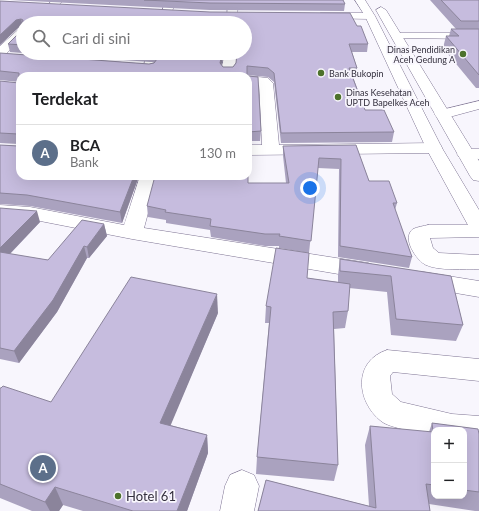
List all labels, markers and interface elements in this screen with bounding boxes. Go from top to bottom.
search box [16,16,252,60]
icon: search [30,27,52,49]
text: Cari di sini [62,29,130,47]
place label: Dinas Pendidikan Aceh Gedung A [387,44,456,65]
marker: Dinas Pendidikan Aceh Gedung A [458,49,468,59]
marker: Bank Bukopin [316,68,326,78]
place label: Bank Bukopin [329,68,384,79]
place label: Dinas Kesehatan UPTD Bapelkes Aceh [346,87,430,108]
text: Terdekat [32,88,98,109]
marker: Dinas Kesehatan UPTD Bapelkes Aceh [333,92,343,102]
text: BCA [70,136,100,154]
text: A [40,145,50,161]
text: 130 m [199,145,236,161]
text: Bank [70,154,99,170]
your location [300,178,320,198]
map controls [431,427,467,499]
button: + [431,427,467,463]
pin: A [30,453,56,483]
button: − [431,463,467,499]
place label: Hotel 61 [126,488,176,504]
marker: Hotel 61 [113,491,123,501]

